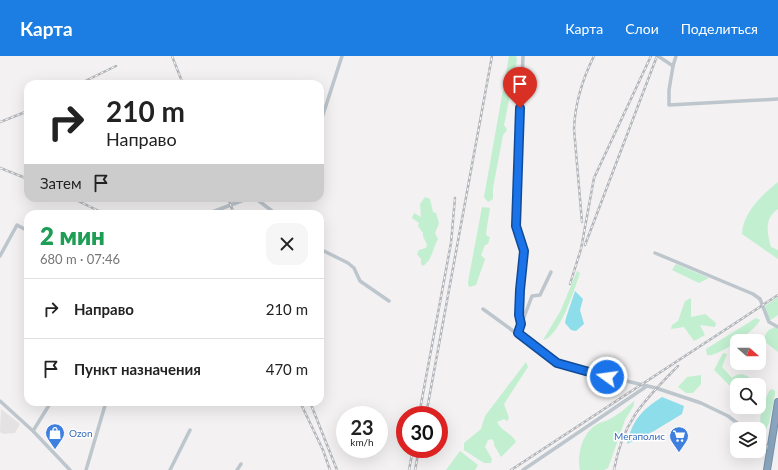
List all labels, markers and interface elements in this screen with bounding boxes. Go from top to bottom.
text: Карта [20,17,73,40]
text: Карта [565,20,603,37]
text: Слои [625,20,659,37]
text: Поделиться [681,20,758,37]
pin [503,67,537,108]
icon: arrive [509,73,531,95]
text: 210 m [106,94,185,128]
icon: right [40,96,92,148]
text: Направо [106,128,177,150]
icon: arrive [90,172,112,194]
text: Затем [40,174,82,192]
text: 2 мин [40,221,105,250]
button: close [266,223,308,265]
text: 680 m · 07:46 [40,251,120,267]
icon: right [40,298,62,320]
text: Направо [74,300,134,318]
text: 210 m [266,300,308,318]
north arrow [730,334,766,370]
map controls [730,334,766,458]
position arrow [586,356,628,398]
icon: arrive [40,358,62,380]
text: Пункт назначения [74,360,201,378]
text: 470 m [266,360,308,378]
button: search [730,378,766,414]
speed limit sign: 30 [396,406,448,458]
text: 23 [350,415,374,439]
shop icon: Ozon [44,422,66,450]
button: layers [730,422,766,458]
supermarket icon: Мегаполис [668,425,690,453]
place label: Ozon [69,427,93,439]
place label: Мегаполис [614,430,665,442]
text: km/h [350,436,374,448]

